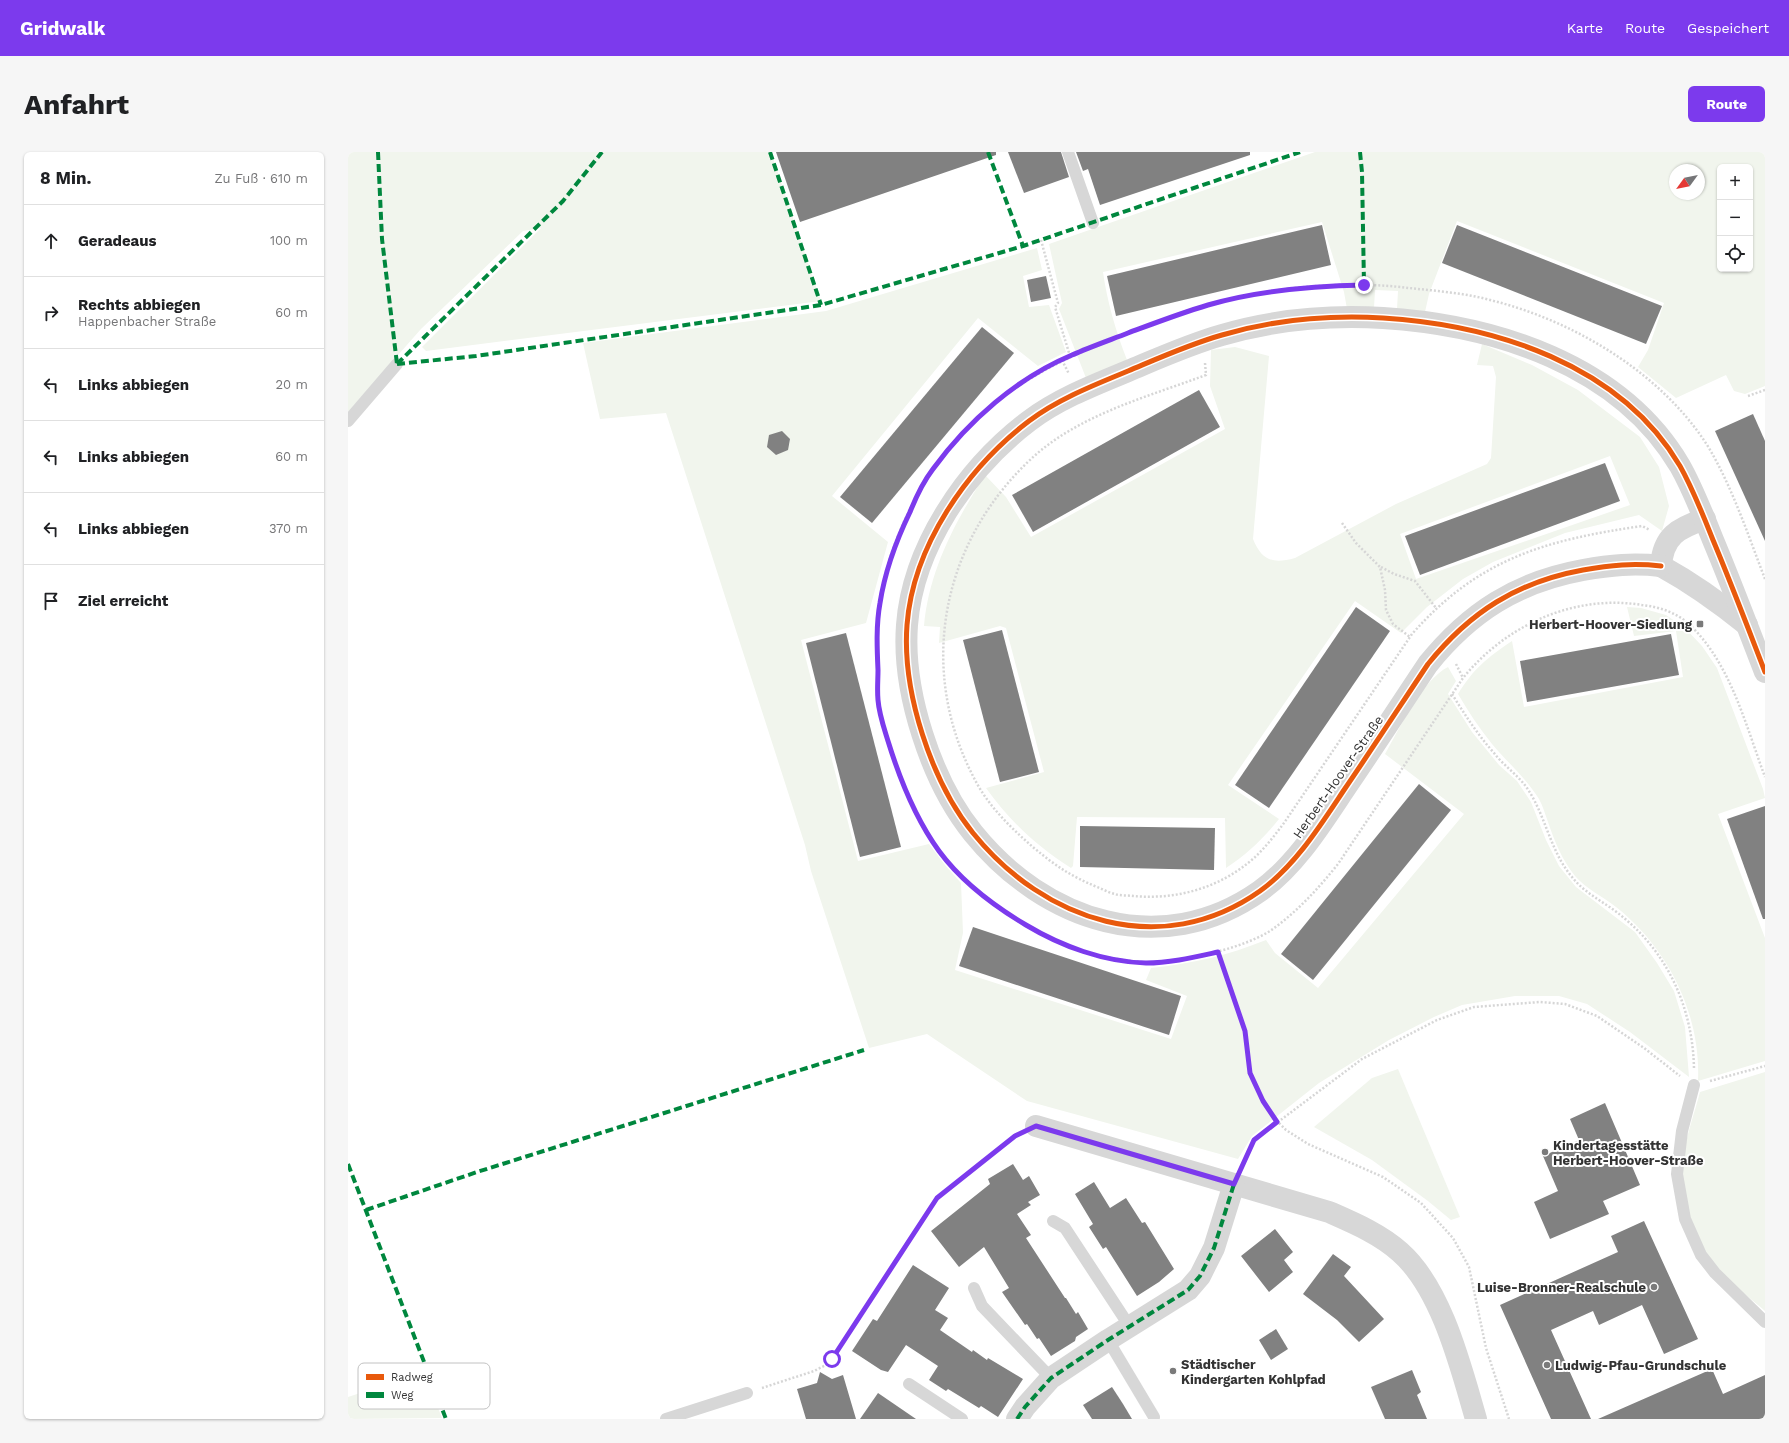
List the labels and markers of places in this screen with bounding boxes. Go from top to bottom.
place label: Herbert-Hoover-Siedlung [1529,617,1693,632]
marker: Herbert-Hoover-Siedlung [1695,619,1705,629]
place label: Kindertagesstätte Herbert-Hoover-Straße [1553,1138,1704,1168]
marker: Kindertagesstätte Herbert-Hoover-Straße [1540,1147,1550,1157]
place label: Luise-Bronner-Realschule [1477,1280,1646,1295]
marker: Luise-Bronner-Realschule [1649,1282,1659,1292]
place label: Städtischer Kindergarten Kohlpfad [1181,1357,1326,1387]
place label: Ludwig-Pfau-Grundschule [1555,1358,1727,1373]
marker: Ludwig-Pfau-Grundschule [1542,1360,1552,1370]
marker: Städtischer Kindergarten Kohlpfad [1168,1366,1178,1376]

